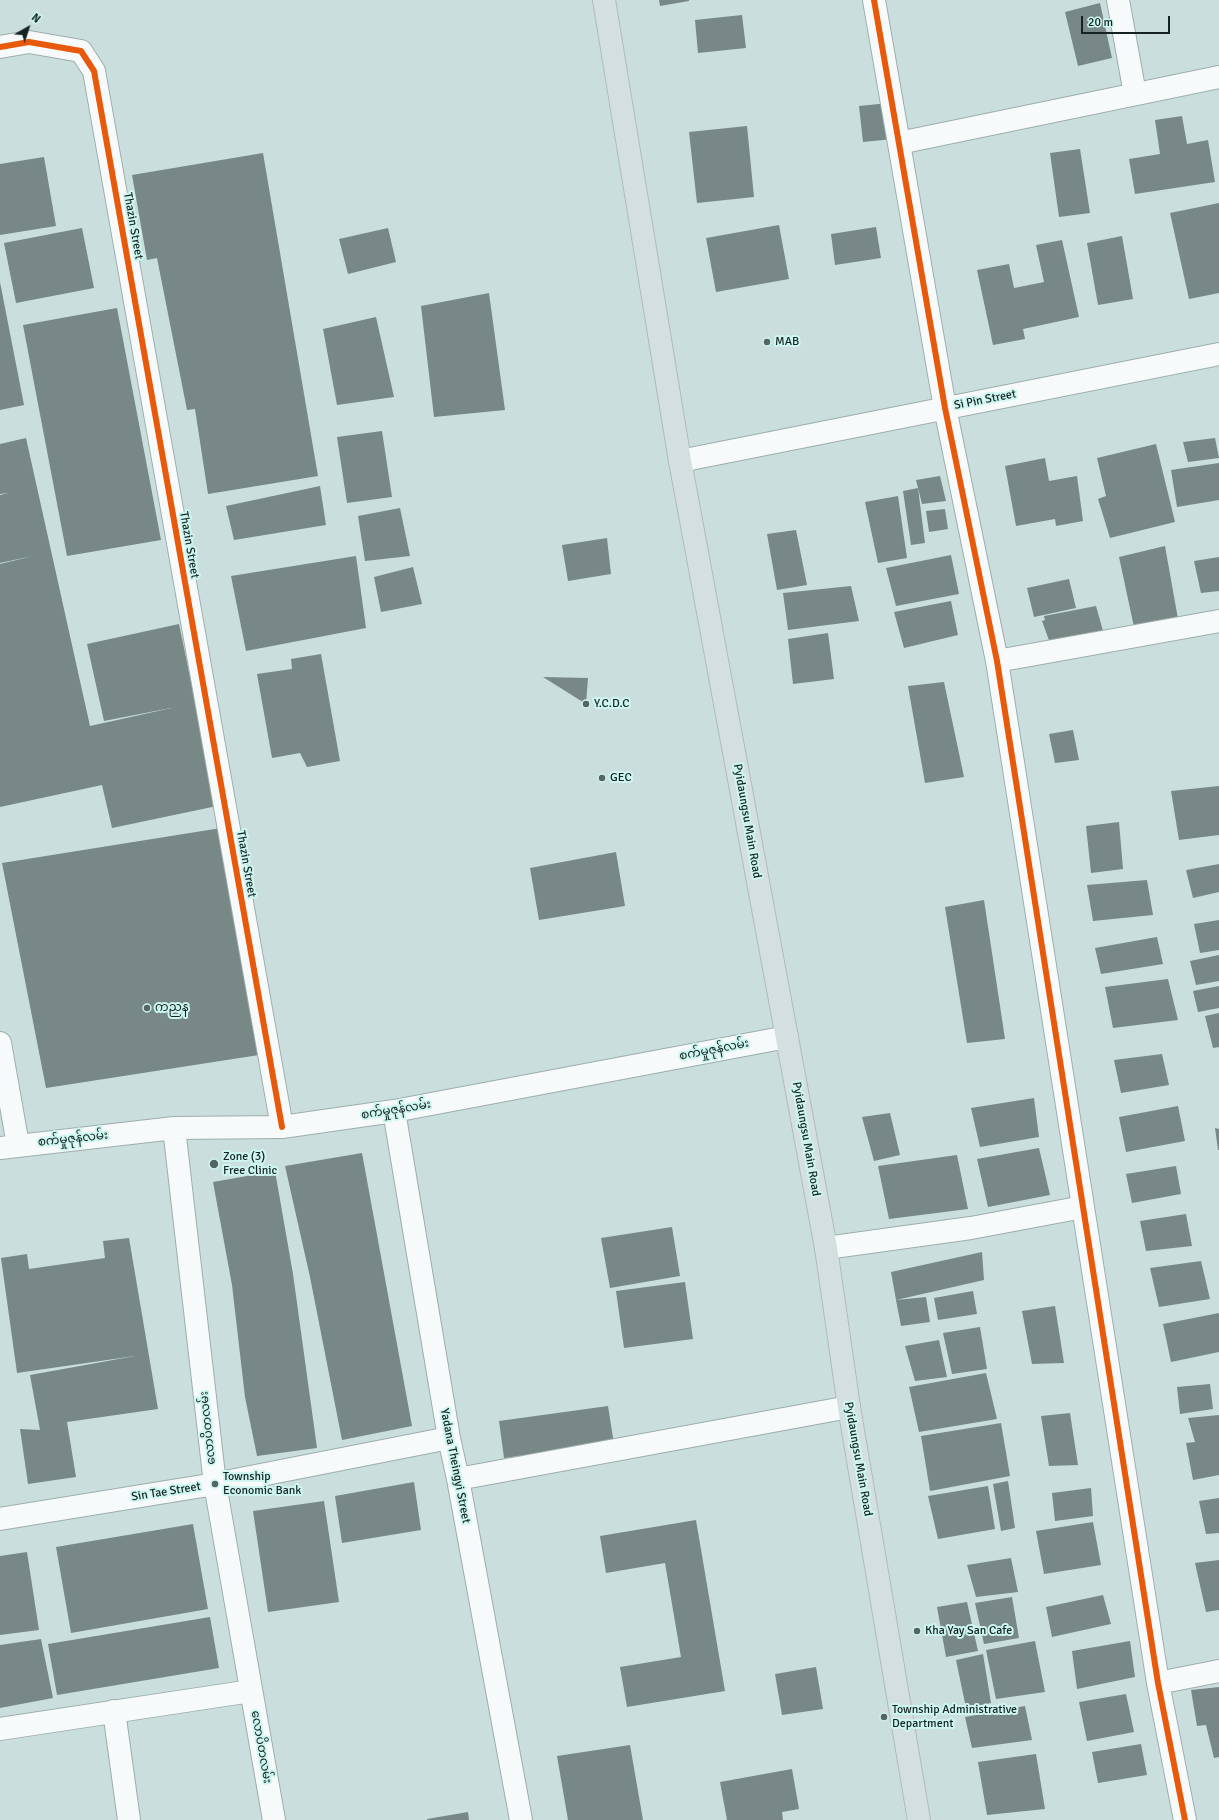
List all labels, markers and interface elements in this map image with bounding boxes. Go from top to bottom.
north arrow [8,8,48,48]
scale bar [1083,8,1172,34]
text: N [29,11,43,26]
text: 20 m [1088,15,1113,30]
street label: Thazin Street [120,191,146,261]
place label: MAB [775,335,799,349]
marker: MAB [762,337,772,347]
street label: Si Pin Street [953,387,1017,413]
street label: Thazin Street [176,510,202,580]
place label: Y.C.D.C [594,697,630,711]
marker: Y.C.D.C [581,699,591,709]
street label: Pyidaungsu Main Road [730,763,764,879]
place label: GEC [610,771,632,785]
marker: GEC [597,773,607,783]
street label: Thazin Street [233,829,259,899]
place label: ကညန [155,1001,189,1015]
marker: ကညန [142,1003,152,1013]
street label: စက်မှုဇုန်လမ်း [678,1036,750,1064]
street label: Pyidaungsu Main Road [789,1081,823,1197]
street label: စက်မှုဇုန်လမ်း [360,1097,432,1123]
street label: စက်မှုဇုန်လမ်း [37,1128,109,1150]
place label: Zone (3) Free Clinic [223,1150,277,1178]
marker: Zone (3) Free Clinic [208,1158,220,1170]
street label: လောပိတလမ်း [197,1391,219,1465]
street label: Pyidaungsu Main Road [841,1401,875,1517]
street label: Yadana Theingyi Street [437,1407,473,1525]
place label: Township Economic Bank [223,1470,301,1498]
street label: Sin Tae Street [130,1479,202,1505]
marker: Township Economic Bank [210,1479,220,1489]
place label: Kha Yay San Cafe [925,1624,1012,1638]
marker: Kha Yay San Cafe [912,1626,922,1636]
place label: Township Administrative Department [892,1703,1017,1731]
street label: လောပိတလမ်း [248,1709,274,1785]
marker: Township Administrative Department [879,1712,889,1722]

